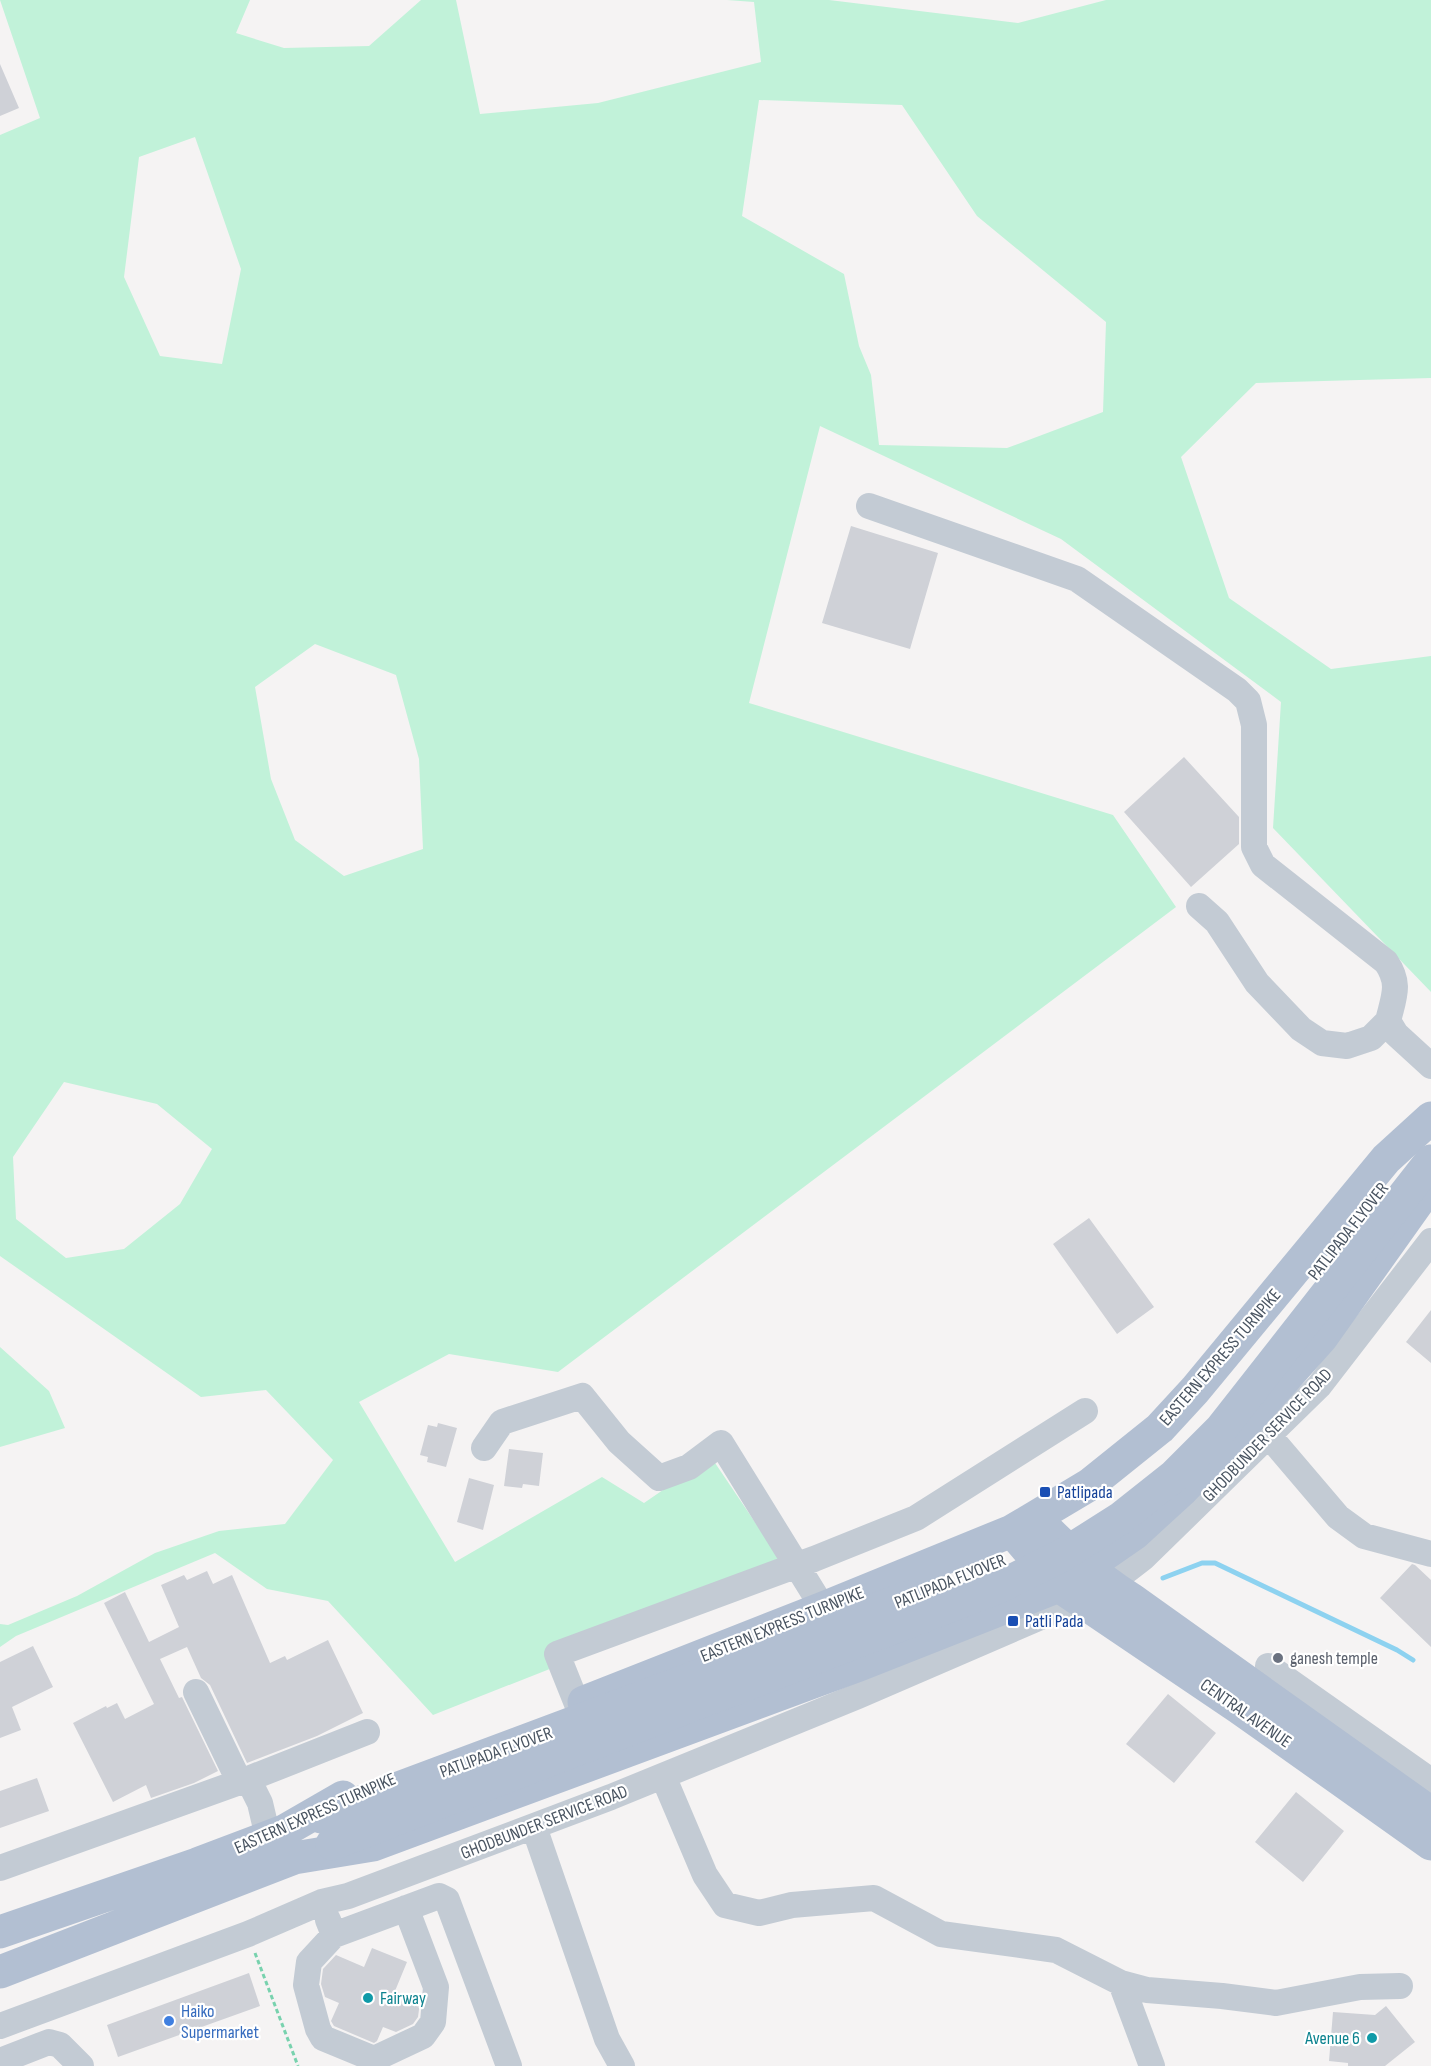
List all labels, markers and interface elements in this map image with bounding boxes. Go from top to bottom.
street label: PATLIPADA FLYOVER [1304,1178,1393,1284]
street label: EASTERN EXPRESS TURNPIKE [1155,1285,1286,1430]
street label: GHODBUNDER SERVICE ROAD [1198,1364,1336,1506]
place label: Patlipada [1057,1482,1113,1503]
marker: Patlipada [1038,1485,1052,1499]
street label: PATLIPADA FLYOVER [891,1550,1009,1613]
street label: EASTERN EXPRESS TURNPIKE [697,1582,867,1667]
place label: Patli Pada [1025,1611,1084,1632]
marker: Patli Pada [1006,1614,1020,1628]
place label: ganesh temple [1290,1648,1378,1669]
marker: ganesh temple [1271,1651,1285,1665]
street label: CENTRAL AVENUE [1196,1674,1295,1752]
street label: PATLIPADA FLYOVER [437,1722,555,1783]
street label: EASTERN EXPRESS TURNPIKE [231,1768,399,1859]
street label: GHODBUNDER SERVICE ROAD [458,1781,631,1864]
place label: Fairway [380,1988,426,2009]
marker: Fairway [361,1991,375,2005]
place label: Haiko Supermarket [181,2001,260,2043]
marker: Haiko Supermarket [162,2014,176,2028]
place label: Avenue 6 [1304,2028,1360,2049]
marker: Avenue 6 [1365,2031,1379,2045]

